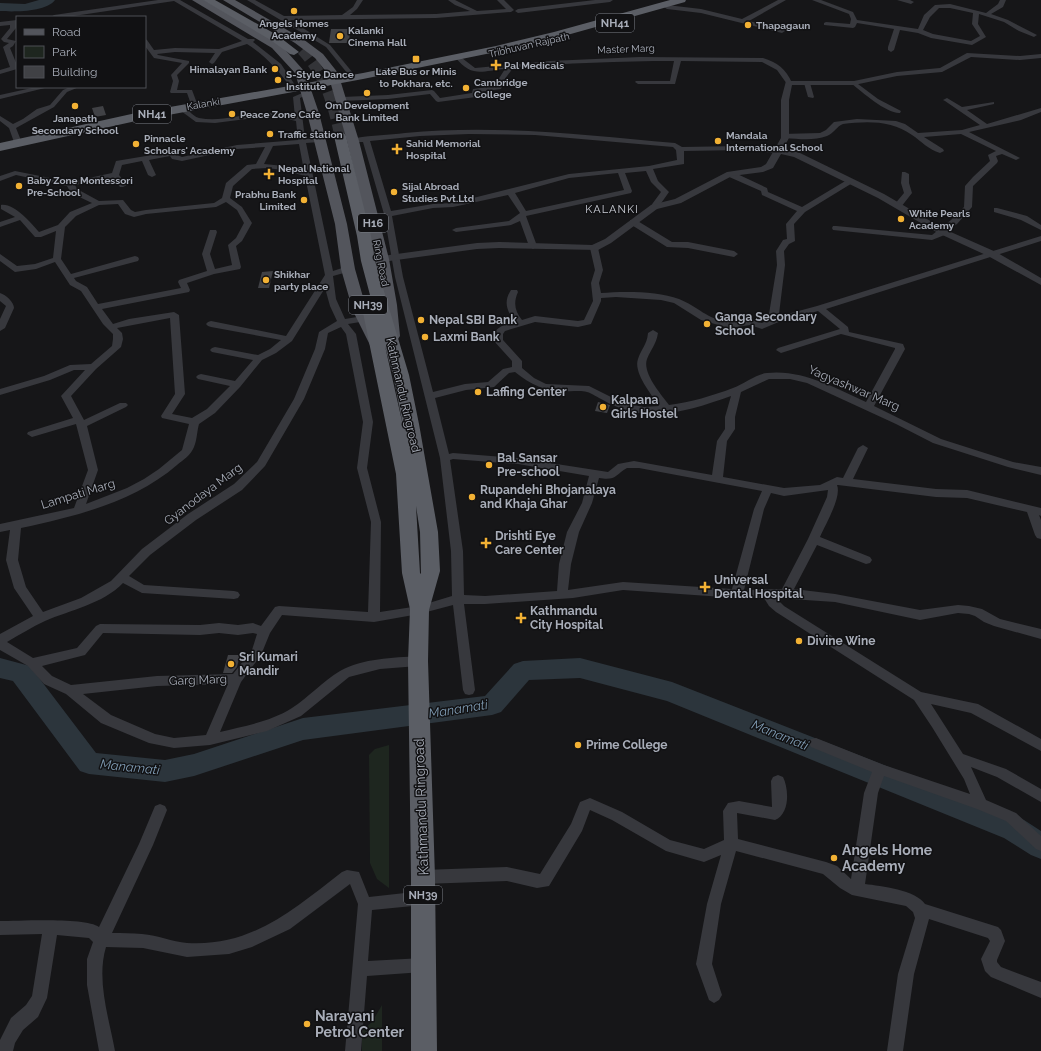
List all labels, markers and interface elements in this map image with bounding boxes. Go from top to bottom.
marker: Angels Homes Academy [289,6,299,16]
road number: NH41 [596,14,634,32]
legend [16,16,146,88]
place label: Angels Homes Academy [259,18,329,41]
marker: Thapagaun [743,20,753,30]
place label: Thapagaun [756,20,810,31]
text: Road [52,25,81,39]
place label: Kalanki Cinema Hall [348,25,407,48]
street label: Tribhuvan Rajpath [487,30,571,60]
marker: Kalanki Cinema Hall [335,31,345,41]
street label: Master Marg [597,42,655,56]
text: Park [52,45,77,59]
marker: Late Bus or Minis to Pokhara, etc. [411,54,421,64]
marker: Pal Medicals [491,60,501,70]
place label: Pal Medicals [504,60,564,71]
place label: Himalayan Bank [190,64,267,75]
marker: Himalayan Bank [270,64,280,74]
text: Building [52,65,98,79]
place label: Late Bus or Minis to Pokhara, etc. [376,66,456,89]
place label: S-Style Dance Institute [286,69,354,92]
marker: S-Style Dance Institute [273,75,283,85]
place label: Cambridge College [474,77,527,100]
marker: Cambridge College [461,83,471,93]
marker: Om Development Bank Limited [362,88,372,98]
street label: Kalanki [186,96,220,112]
place label: Om Development Bank Limited [325,100,409,123]
marker: Janapath Secondary School [70,101,80,111]
road number: NH41 [133,105,171,123]
marker: Peace Zone Cafe [227,109,237,119]
place label: Peace Zone Cafe [240,109,321,120]
place label: Janapath Secondary School [32,113,119,136]
marker: Traffic station [265,129,275,139]
place label: Traffic station [278,129,343,140]
place label: Mandala International School [726,130,824,153]
place label: Pinnacle Scholars' Academy [144,133,235,156]
marker: Mandala International School [713,136,723,146]
place label: Sahid Memorial Hospital [406,138,481,161]
marker: Pinnacle Scholars' Academy [131,139,141,149]
marker: Sahid Memorial Hospital [391,143,403,155]
place label: Nepal National Hospital [278,163,350,186]
marker: Nepal National Hospital [263,168,275,180]
place label: Baby Zone Montessori Pre-School [27,175,133,198]
marker: Baby Zone Montessori Pre-School [14,181,24,191]
place label: Sijal Abroad Studies Pvt.Ltd [402,181,475,204]
marker: Sijal Abroad Studies Pvt.Ltd [389,187,399,197]
place label: Prabhu Bank Limited [235,189,297,212]
marker: Prabhu Bank Limited [299,195,309,205]
district label: KALANKI [585,203,639,216]
place label: White Pearls Academy [909,208,970,231]
road number: H16 [358,214,388,232]
marker: White Pearls Academy [896,214,906,224]
street label: Ring Road [371,239,391,287]
place label: Shikhar party place [274,269,328,292]
marker: Shikhar party place [261,275,271,285]
road number: NH39 [349,296,387,314]
place label: Ganga Secondary School [715,310,817,338]
place label: Nepal SBI Bank [429,313,517,327]
marker: Nepal SBI Bank [416,315,426,325]
marker: Ganga Secondary School [702,319,712,329]
place label: Laxmi Bank [433,330,500,344]
marker: Laxmi Bank [420,332,430,342]
street label: Kathmandu Ringroad [383,336,423,454]
street label: Yagyashwar Marg [806,362,902,414]
place label: Laffing Center [486,385,567,399]
marker: Laffing Center [473,387,483,397]
place label: Kalpana Girls Hostel [611,393,678,421]
marker: Kalpana Girls Hostel [598,402,608,412]
place label: Bal Sansar Pre-school [497,451,560,479]
street label: Gyanodaya Marg [161,460,245,528]
marker: Bal Sansar Pre-school [484,460,494,470]
street label: Lampati Marg [39,476,117,512]
place label: Rupandehi Bhojanalaya and Khaja Ghar [480,483,616,511]
marker: Rupandehi Bhojanalaya and Khaja Ghar [467,492,477,502]
place label: Drishti Eye Care Center [495,529,564,557]
marker: Drishti Eye Care Center [480,537,492,549]
place label: Universal Dental Hospital [714,573,803,601]
marker: Universal Dental Hospital [699,581,711,593]
place label: Kathmandu City Hospital [530,604,603,632]
marker: Kathmandu City Hospital [515,612,527,624]
place label: Divine Wine [807,634,875,648]
marker: Divine Wine [794,636,804,646]
place label: Sri Kumari Mandir [239,650,298,678]
marker: Sri Kumari Mandir [226,659,236,669]
street label: Garg Marg [169,672,227,688]
water label: Manamati [427,697,490,721]
water label: Manamati [749,717,812,754]
street label: Kathmandu Ringroad [411,738,431,876]
place label: Prime College [586,738,668,752]
marker: Prime College [573,740,583,750]
water label: Manamati [100,756,162,778]
place label: Angels Home Academy [842,842,933,874]
marker: Angels Home Academy [829,853,839,863]
road number: NH39 [404,886,442,904]
place label: Narayani Petrol Center [315,1008,405,1040]
marker: Narayani Petrol Center [302,1019,312,1029]

